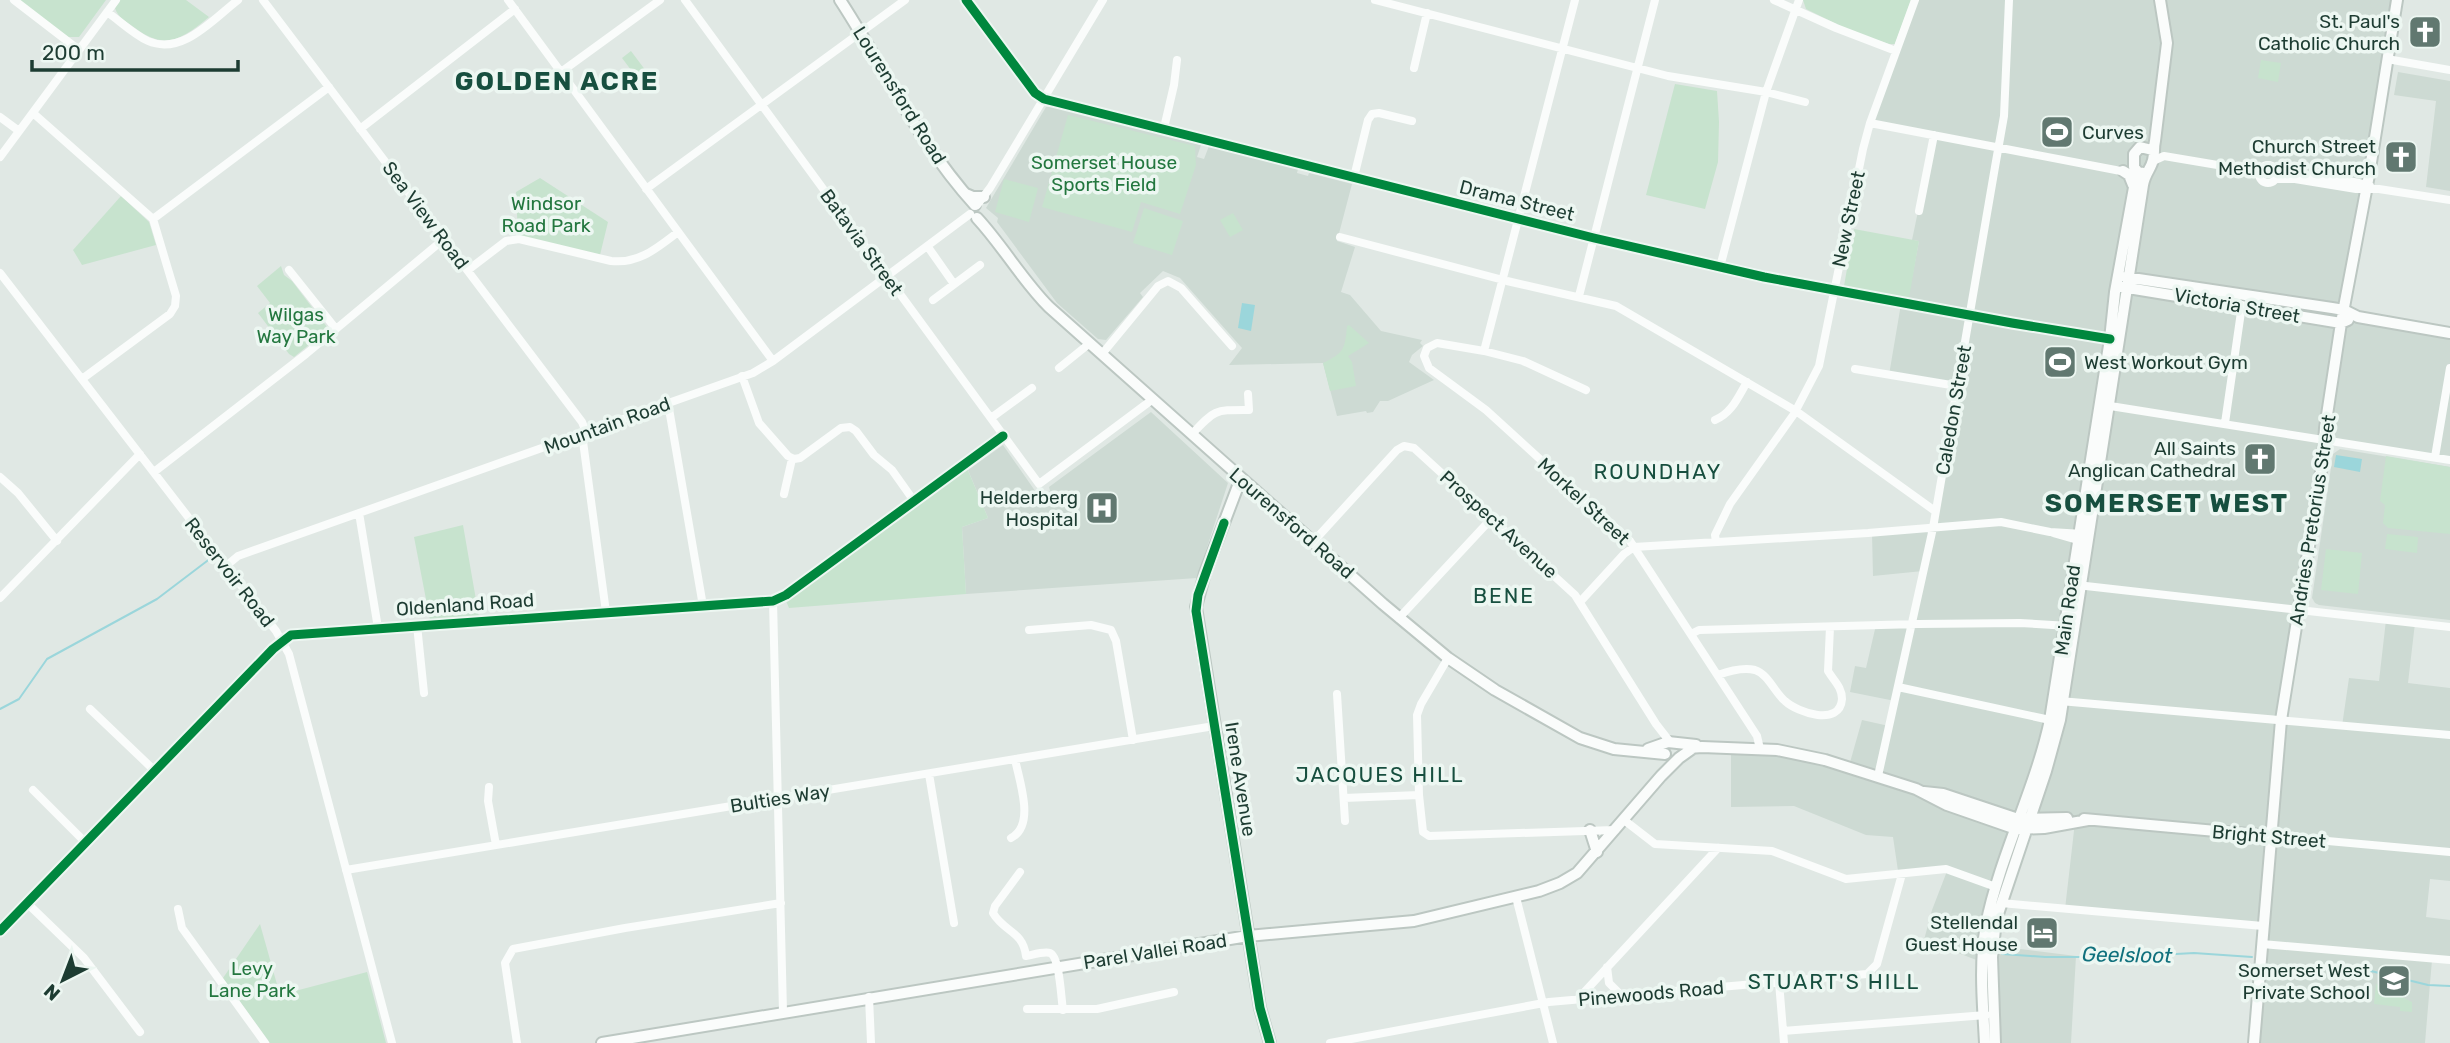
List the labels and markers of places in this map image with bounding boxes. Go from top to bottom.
place label: St. Paul's Catholic Church [2258,10,2400,55]
church icon: St. Paul's Catholic Church [2406,13,2444,51]
sports icon: Curves [2038,113,2076,151]
place label: Curves [2082,121,2144,144]
place label: Church Street Methodist Church [2218,135,2377,180]
church icon: Church Street Methodist Church [2382,138,2420,176]
sports icon: West Workout Gym [2041,343,2079,381]
place label: West Workout Gym [2084,351,2248,374]
place label: All Saints Anglican Cathedral [2068,437,2236,482]
church icon: All Saints Anglican Cathedral [2241,440,2279,478]
place label: Helderberg Hospital [980,486,1078,531]
hospital icon: Helderberg Hospital [1083,489,1121,527]
place label: Stellendal Guest House [1905,911,2018,956]
hotel icon: Stellendal Guest House [2023,914,2061,952]
place label: Somerset West Private School [2238,959,2371,1004]
school or university icon: Somerset West Private School [2375,962,2413,1000]

